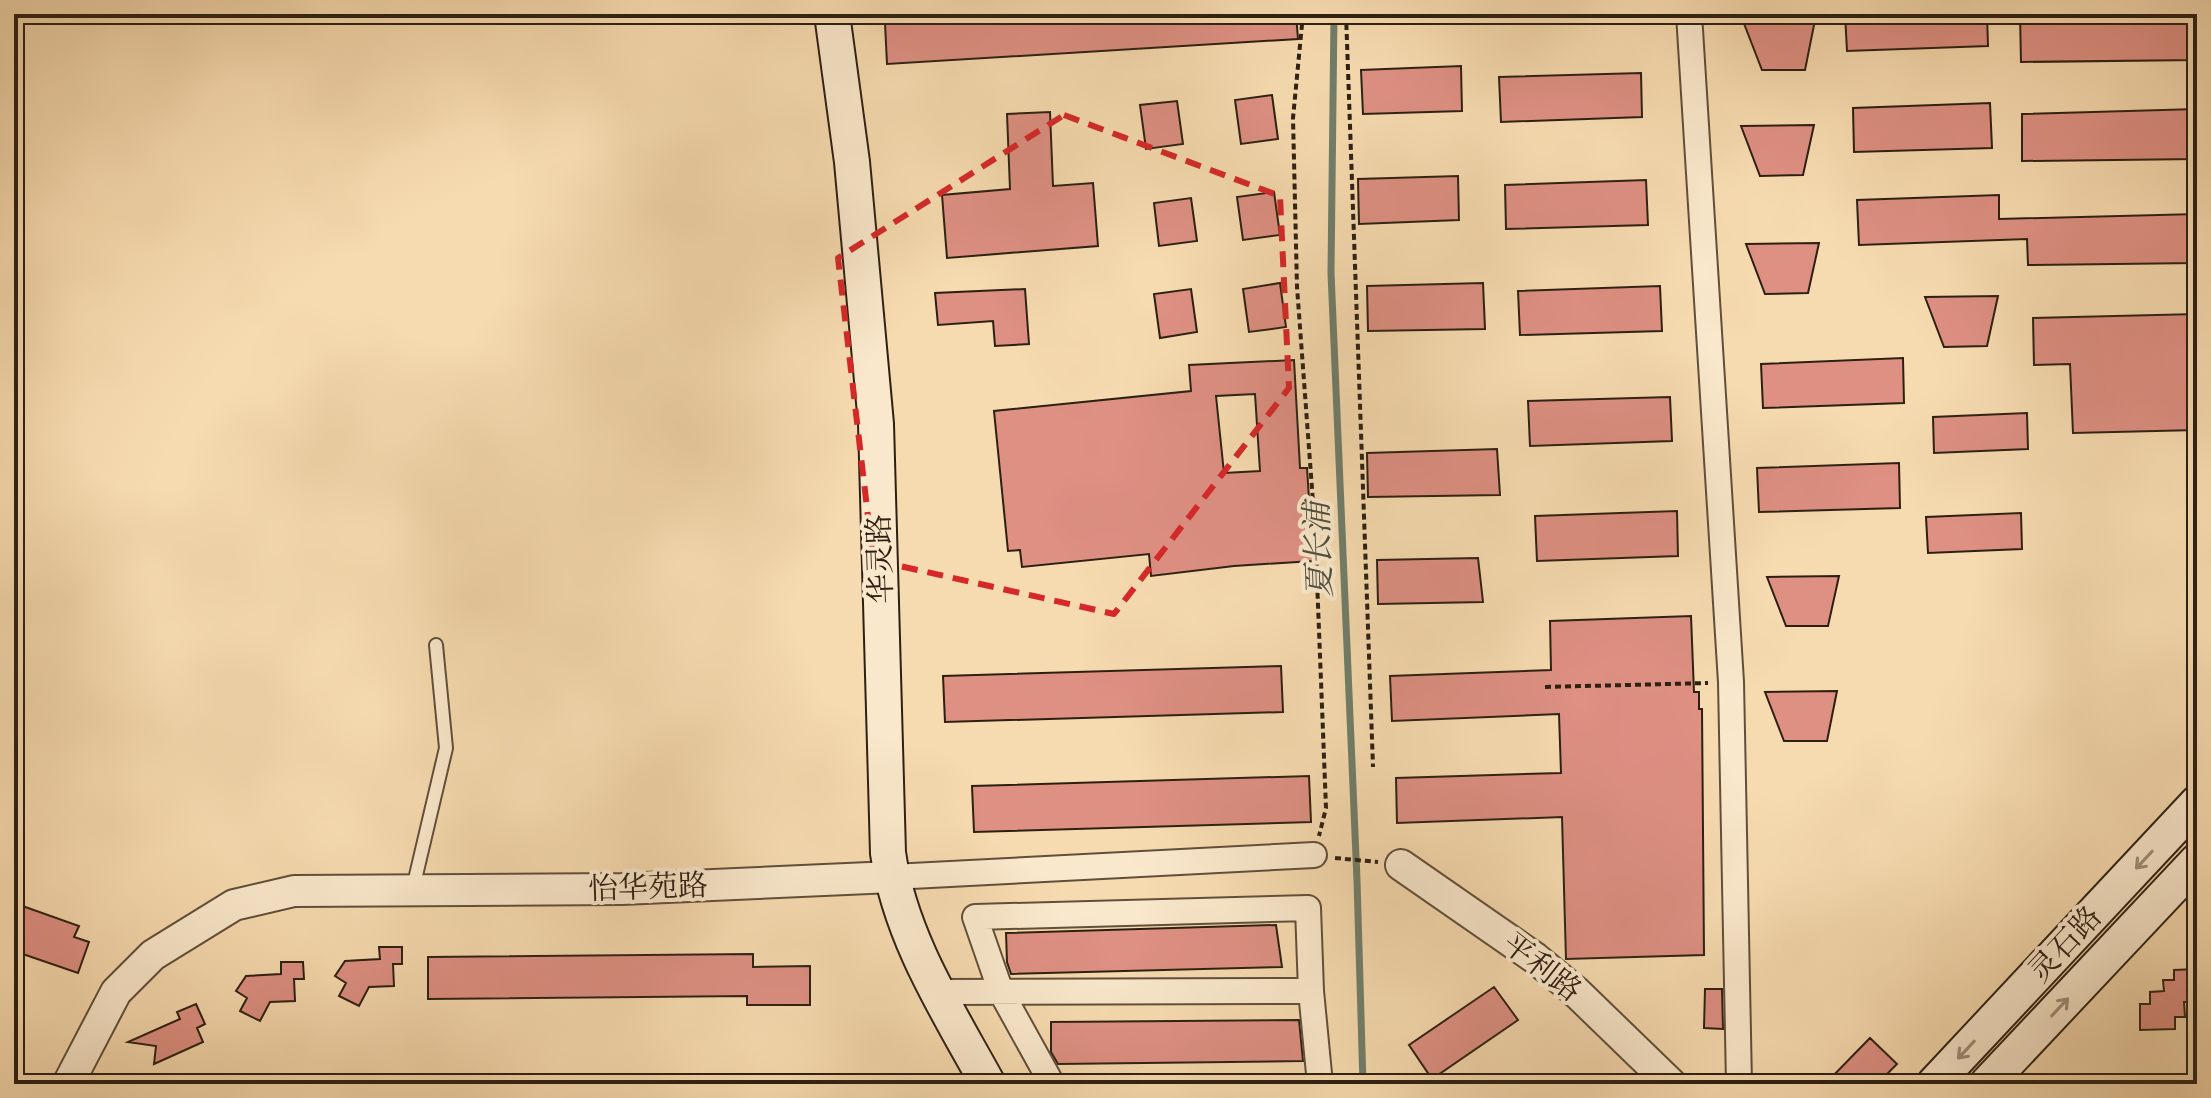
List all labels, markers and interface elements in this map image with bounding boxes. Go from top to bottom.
water label: 夏长浦 [1296,496,1346,599]
street label: 华灵路 [859,513,906,605]
one-way arrow [2134,850,2153,870]
street label: 怡华苑路 [587,866,709,913]
street label: 灵石路 [2020,898,2113,993]
street label: 平利路 [1492,924,1589,1014]
one-way arrow [2050,997,2068,1017]
one-way arrow [1956,1040,1975,1060]

